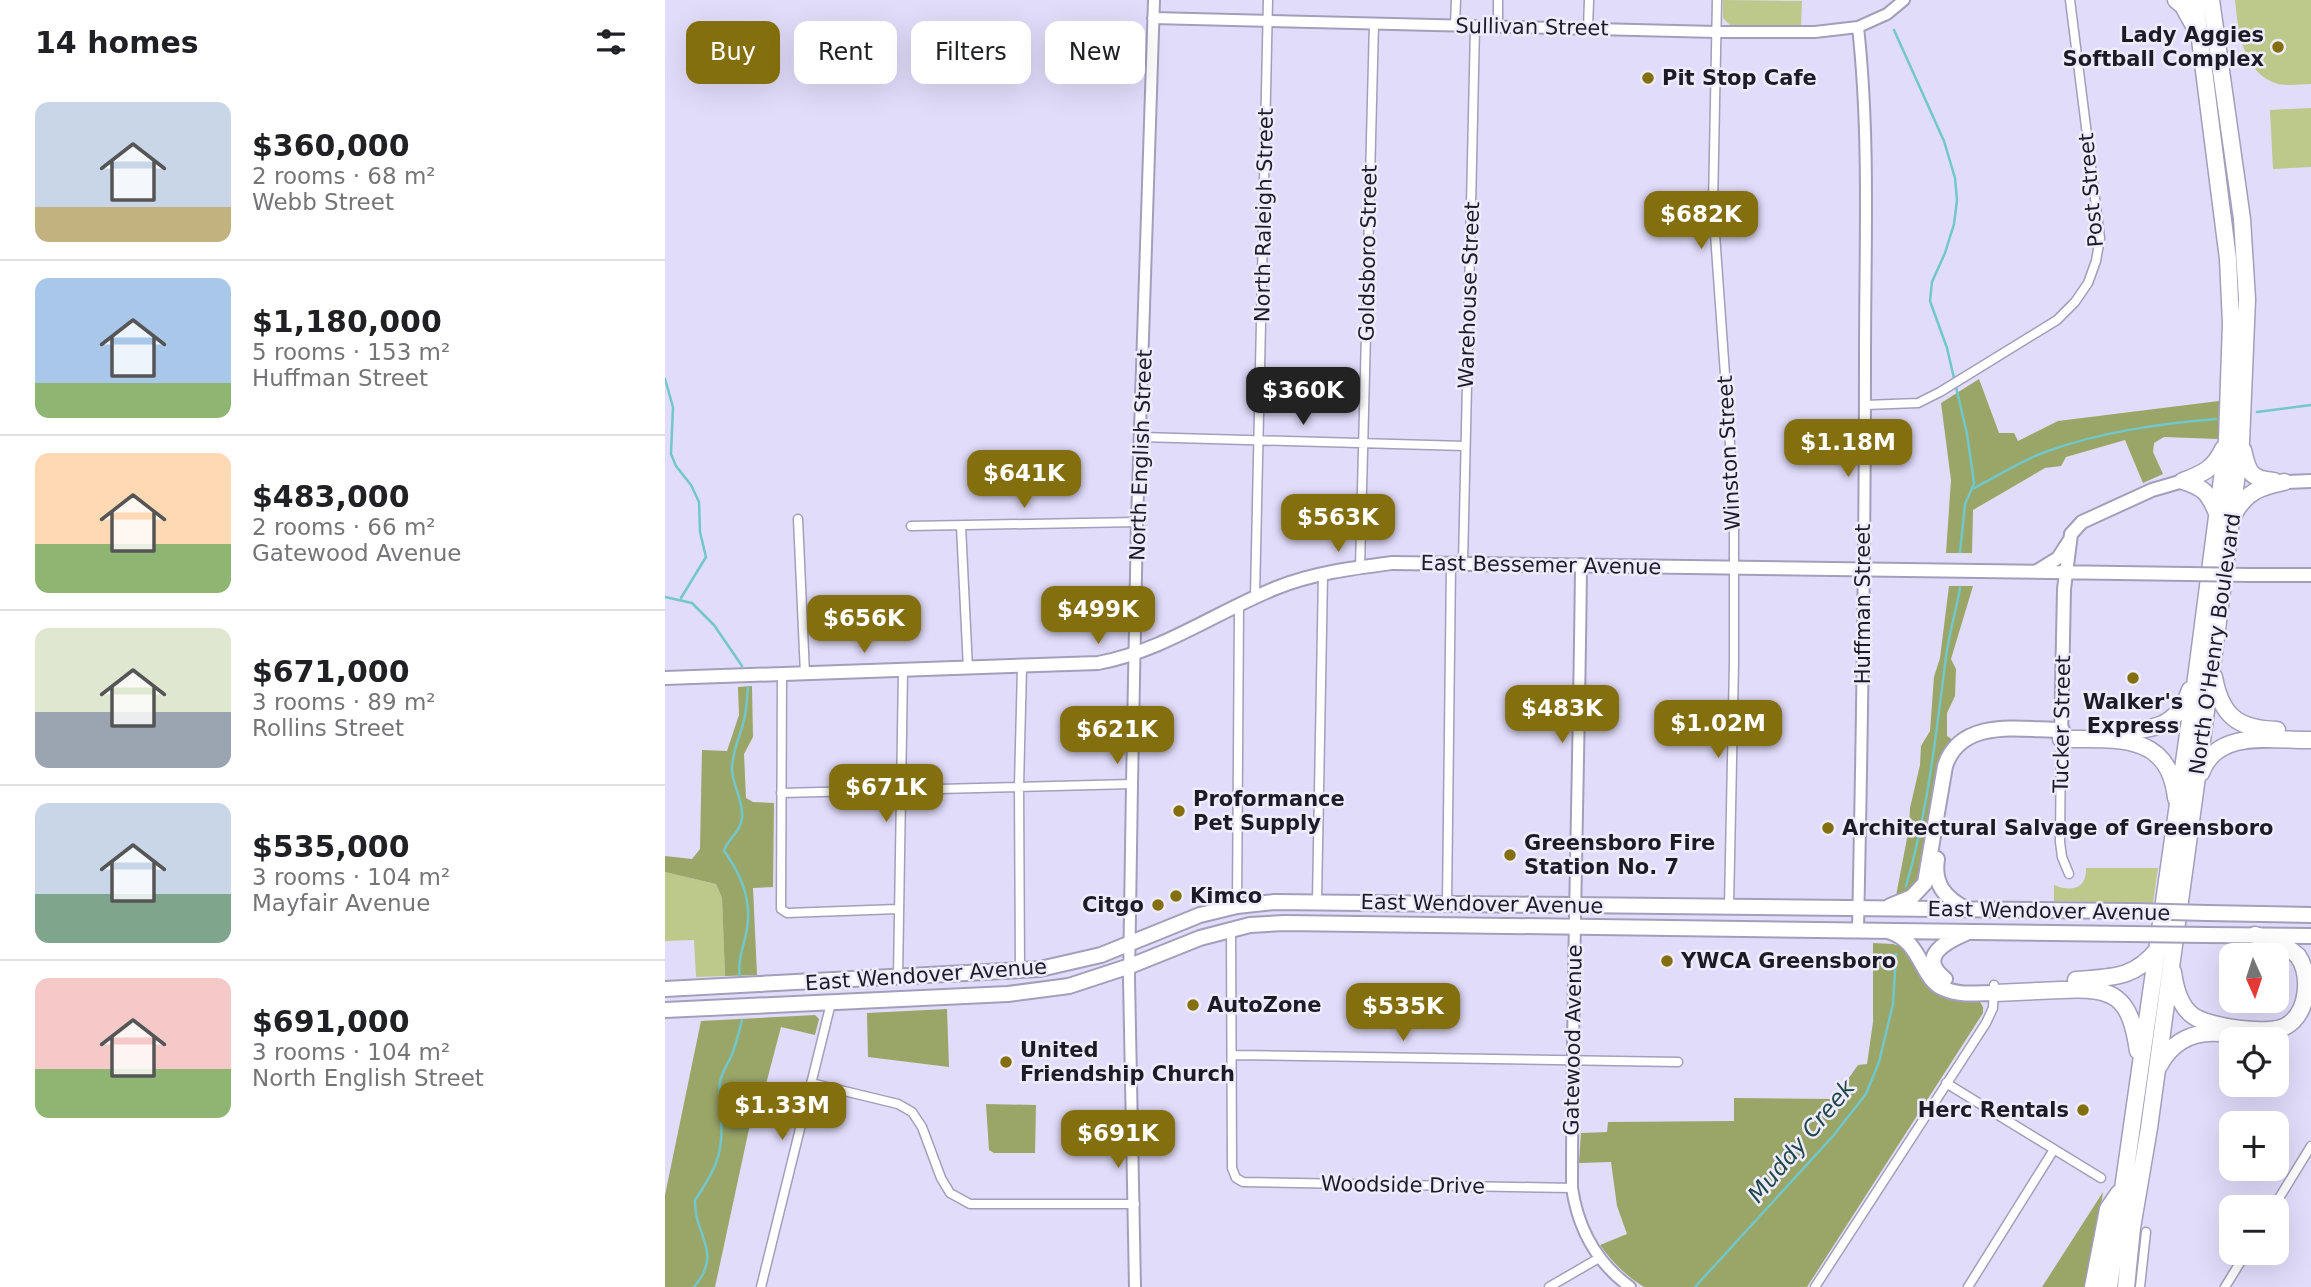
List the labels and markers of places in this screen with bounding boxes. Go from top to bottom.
place label: Lady Aggies Softball Complex [2063,23,2264,71]
marker: Lady Aggies Softball Complex [2270,39,2286,55]
place label: Pit Stop Cafe [1662,66,1817,90]
marker: Pit Stop Cafe [1640,70,1656,86]
pin: $682K [1652,191,1750,251]
pin: $360K [1254,368,1352,427]
pin: $1.18M [1791,420,1905,479]
pin: $641K [975,450,1073,510]
pin: $563K [1289,494,1387,554]
pin: $499K [1049,586,1147,646]
pin: $656K [815,596,913,655]
marker: Walker's Express [2125,670,2141,686]
pin: $483K [1513,686,1611,745]
place label: Walker's Express [2083,690,2183,738]
pin: $1.02M [1661,700,1775,760]
pin: $621K [1068,706,1166,766]
pin: $671K [837,764,935,824]
place label: Proformance Pet Supply [1193,787,1345,835]
marker: Proformance Pet Supply [1171,803,1187,819]
place label: Architectural Salvage of Greensboro [1842,816,2274,840]
marker: Architectural Salvage of Greensboro [1820,820,1836,836]
place label: Greensboro Fire Station No. 7 [1524,831,1715,879]
marker: Greensboro Fire Station No. 7 [1502,847,1518,863]
place label: Kimco [1190,884,1262,908]
marker: Kimco [1168,888,1184,904]
place label: Citgo [1082,893,1144,917]
marker: Citgo [1150,897,1166,913]
place label: YWCA Greensboro [1680,949,1896,973]
marker: YWCA Greensboro [1659,953,1675,969]
pin: $535K [1354,984,1452,1043]
place label: AutoZone [1207,993,1322,1017]
marker: AutoZone [1185,997,1201,1013]
place label: United Friendship Church [1020,1038,1235,1086]
marker: United Friendship Church [998,1054,1014,1070]
pin: $1.33M [725,1082,839,1142]
place label: Herc Rentals [1918,1098,2069,1122]
marker: Herc Rentals [2075,1102,2091,1118]
pin: $691K [1069,1110,1167,1170]

